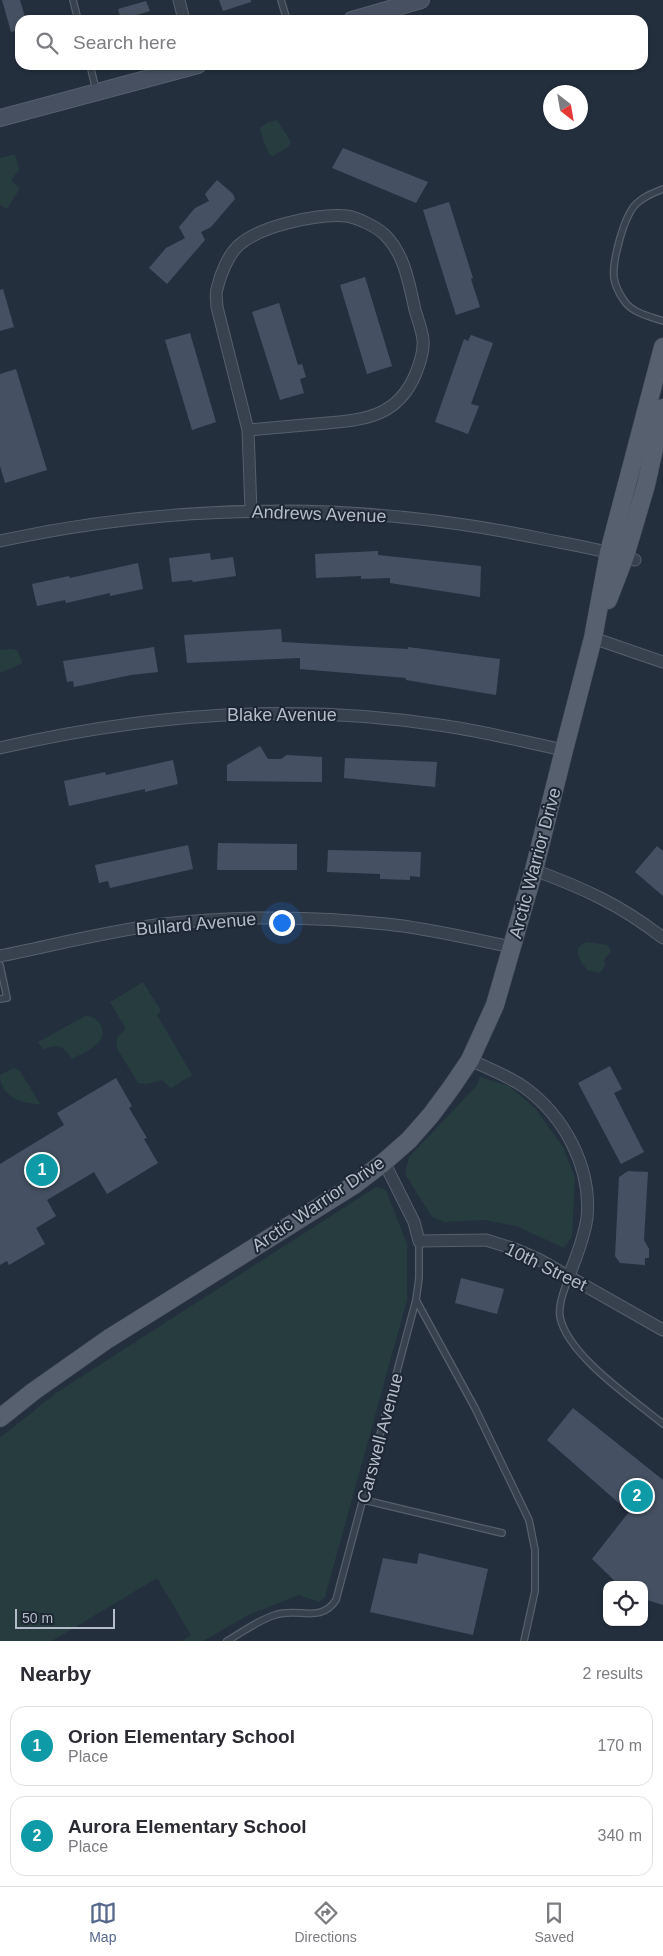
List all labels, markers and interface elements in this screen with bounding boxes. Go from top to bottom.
search box [15,15,648,70]
icon: search [33,29,61,57]
text: Search here [73,32,177,53]
north arrow [543,85,588,130]
street label: Andrews Avenue [251,502,387,526]
street label: Blake Avenue [227,705,337,725]
street label: Arctic Warrior Drive [505,785,565,941]
street label: Bullard Avenue [135,909,257,939]
your location [269,910,295,936]
pin: 1 [26,1151,58,1189]
street label: Arctic Warrior Drive [248,1152,388,1256]
street label: 10th Street [502,1239,590,1295]
street label: Carswell Avenue [353,1371,407,1505]
pin: 2 [621,1477,653,1515]
map controls [603,1581,648,1626]
button: locate [603,1581,648,1626]
scale bar [15,1606,115,1629]
text: 50 m [22,1610,53,1626]
text: Nearby [20,1662,91,1685]
text: 2 results [583,1665,643,1682]
text: Orion Elementary School [68,1726,295,1747]
text: 1 [33,1737,41,1754]
text: 170 m [598,1737,642,1754]
text: Place [68,1748,108,1765]
text: Aurora Elementary School [68,1816,307,1837]
text: 2 [33,1827,41,1844]
text: 340 m [598,1827,642,1844]
text: Place [68,1838,108,1855]
tab: Map [89,1899,117,1945]
tab: Directions [295,1899,357,1945]
tab: Saved [534,1899,574,1945]

